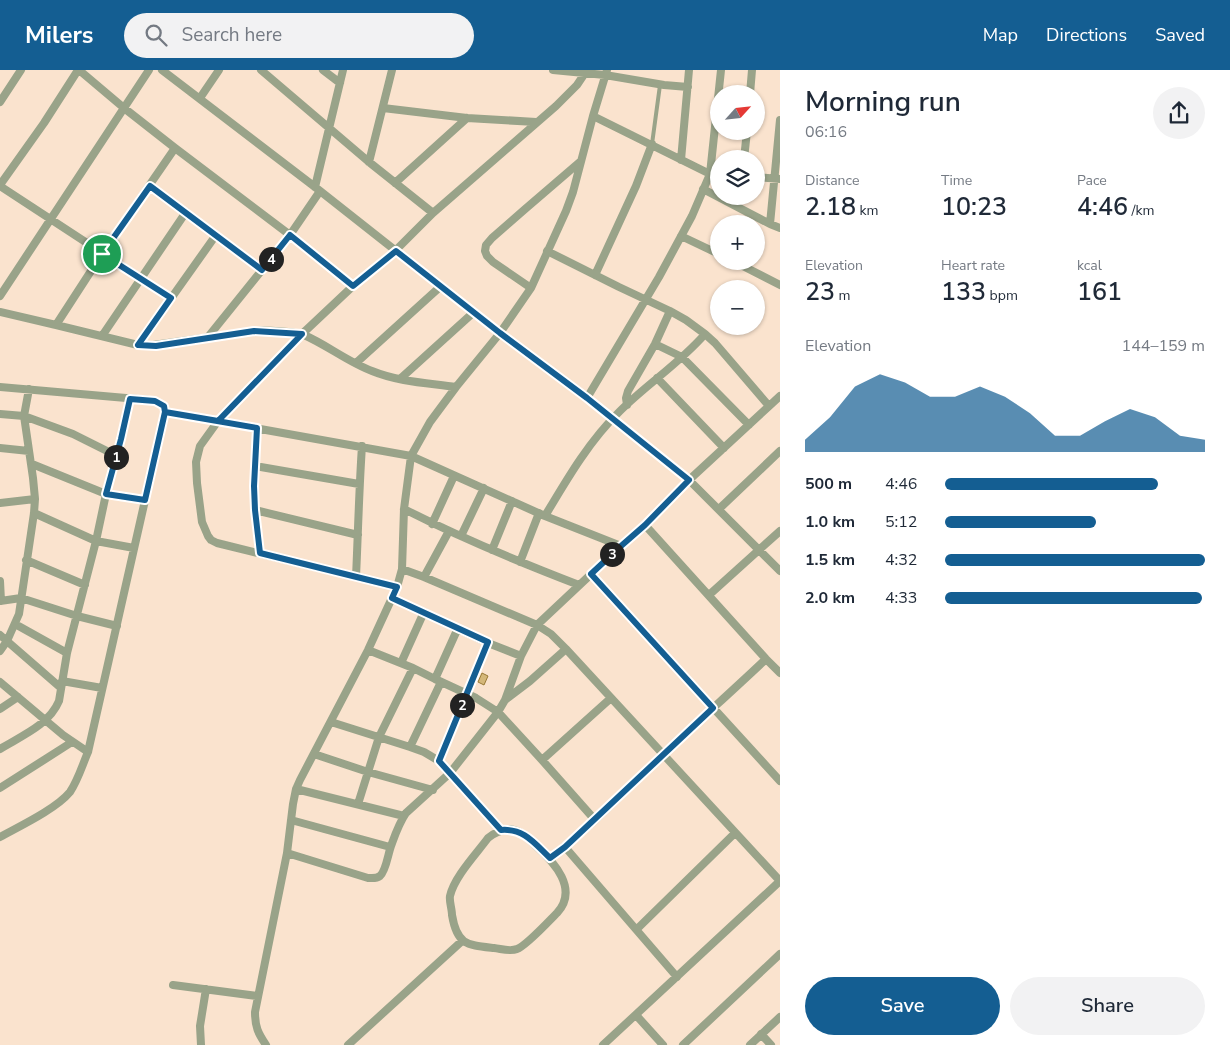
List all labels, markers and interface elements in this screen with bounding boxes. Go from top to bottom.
search box [124,13,474,58]
text: Milers [25,19,94,51]
icon: search [142,21,170,49]
text: Search here [182,22,282,48]
text: Map [983,23,1018,47]
text: Directions [1046,23,1127,47]
text: Saved [1155,23,1205,47]
text: Morning run [805,83,961,121]
north arrow [710,85,765,140]
map controls [710,85,765,335]
button: share [1153,87,1205,139]
text: 06:16 [805,121,847,143]
button: layers [710,150,765,205]
text: Distance [805,171,859,190]
text: Time [941,171,972,190]
text: Pace [1077,171,1107,190]
text: 2.18 [805,190,856,224]
text: 10:23 [941,190,1007,224]
text: 4:46 [1077,190,1128,224]
text: km [856,201,879,220]
text: /km [1128,201,1154,220]
button: + [710,215,765,270]
pin [81,233,123,275]
icon: arrive [88,240,116,268]
pin: 4 [258,246,284,272]
text: 4 [267,250,276,269]
text: Elevation [805,256,863,275]
text: Heart rate [941,256,1005,275]
text: kcal [1077,256,1102,275]
text: 23 [805,275,835,309]
text: 133 [941,275,986,309]
text: 161 [1077,275,1122,309]
button: − [710,280,765,335]
text: m [835,286,851,305]
text: bpm [986,286,1018,305]
text: Elevation [805,335,871,357]
text: 144–159 m [1122,335,1205,357]
pin: 1 [104,444,128,470]
text: 1 [112,448,121,467]
text: 500 m [805,473,852,495]
text: 4:46 [885,473,917,495]
text: 1.0 km [805,511,855,533]
text: 5:12 [885,511,917,533]
pin: 3 [600,542,624,566]
text: 3 [608,545,617,564]
text: 1.5 km [805,549,855,571]
text: 4:32 [885,549,917,571]
text: 2.0 km [805,587,855,609]
text: 4:33 [885,587,917,609]
pin: 2 [450,692,474,718]
text: 2 [458,696,467,715]
button: Save [805,977,1000,1035]
button: Share [1010,977,1205,1035]

